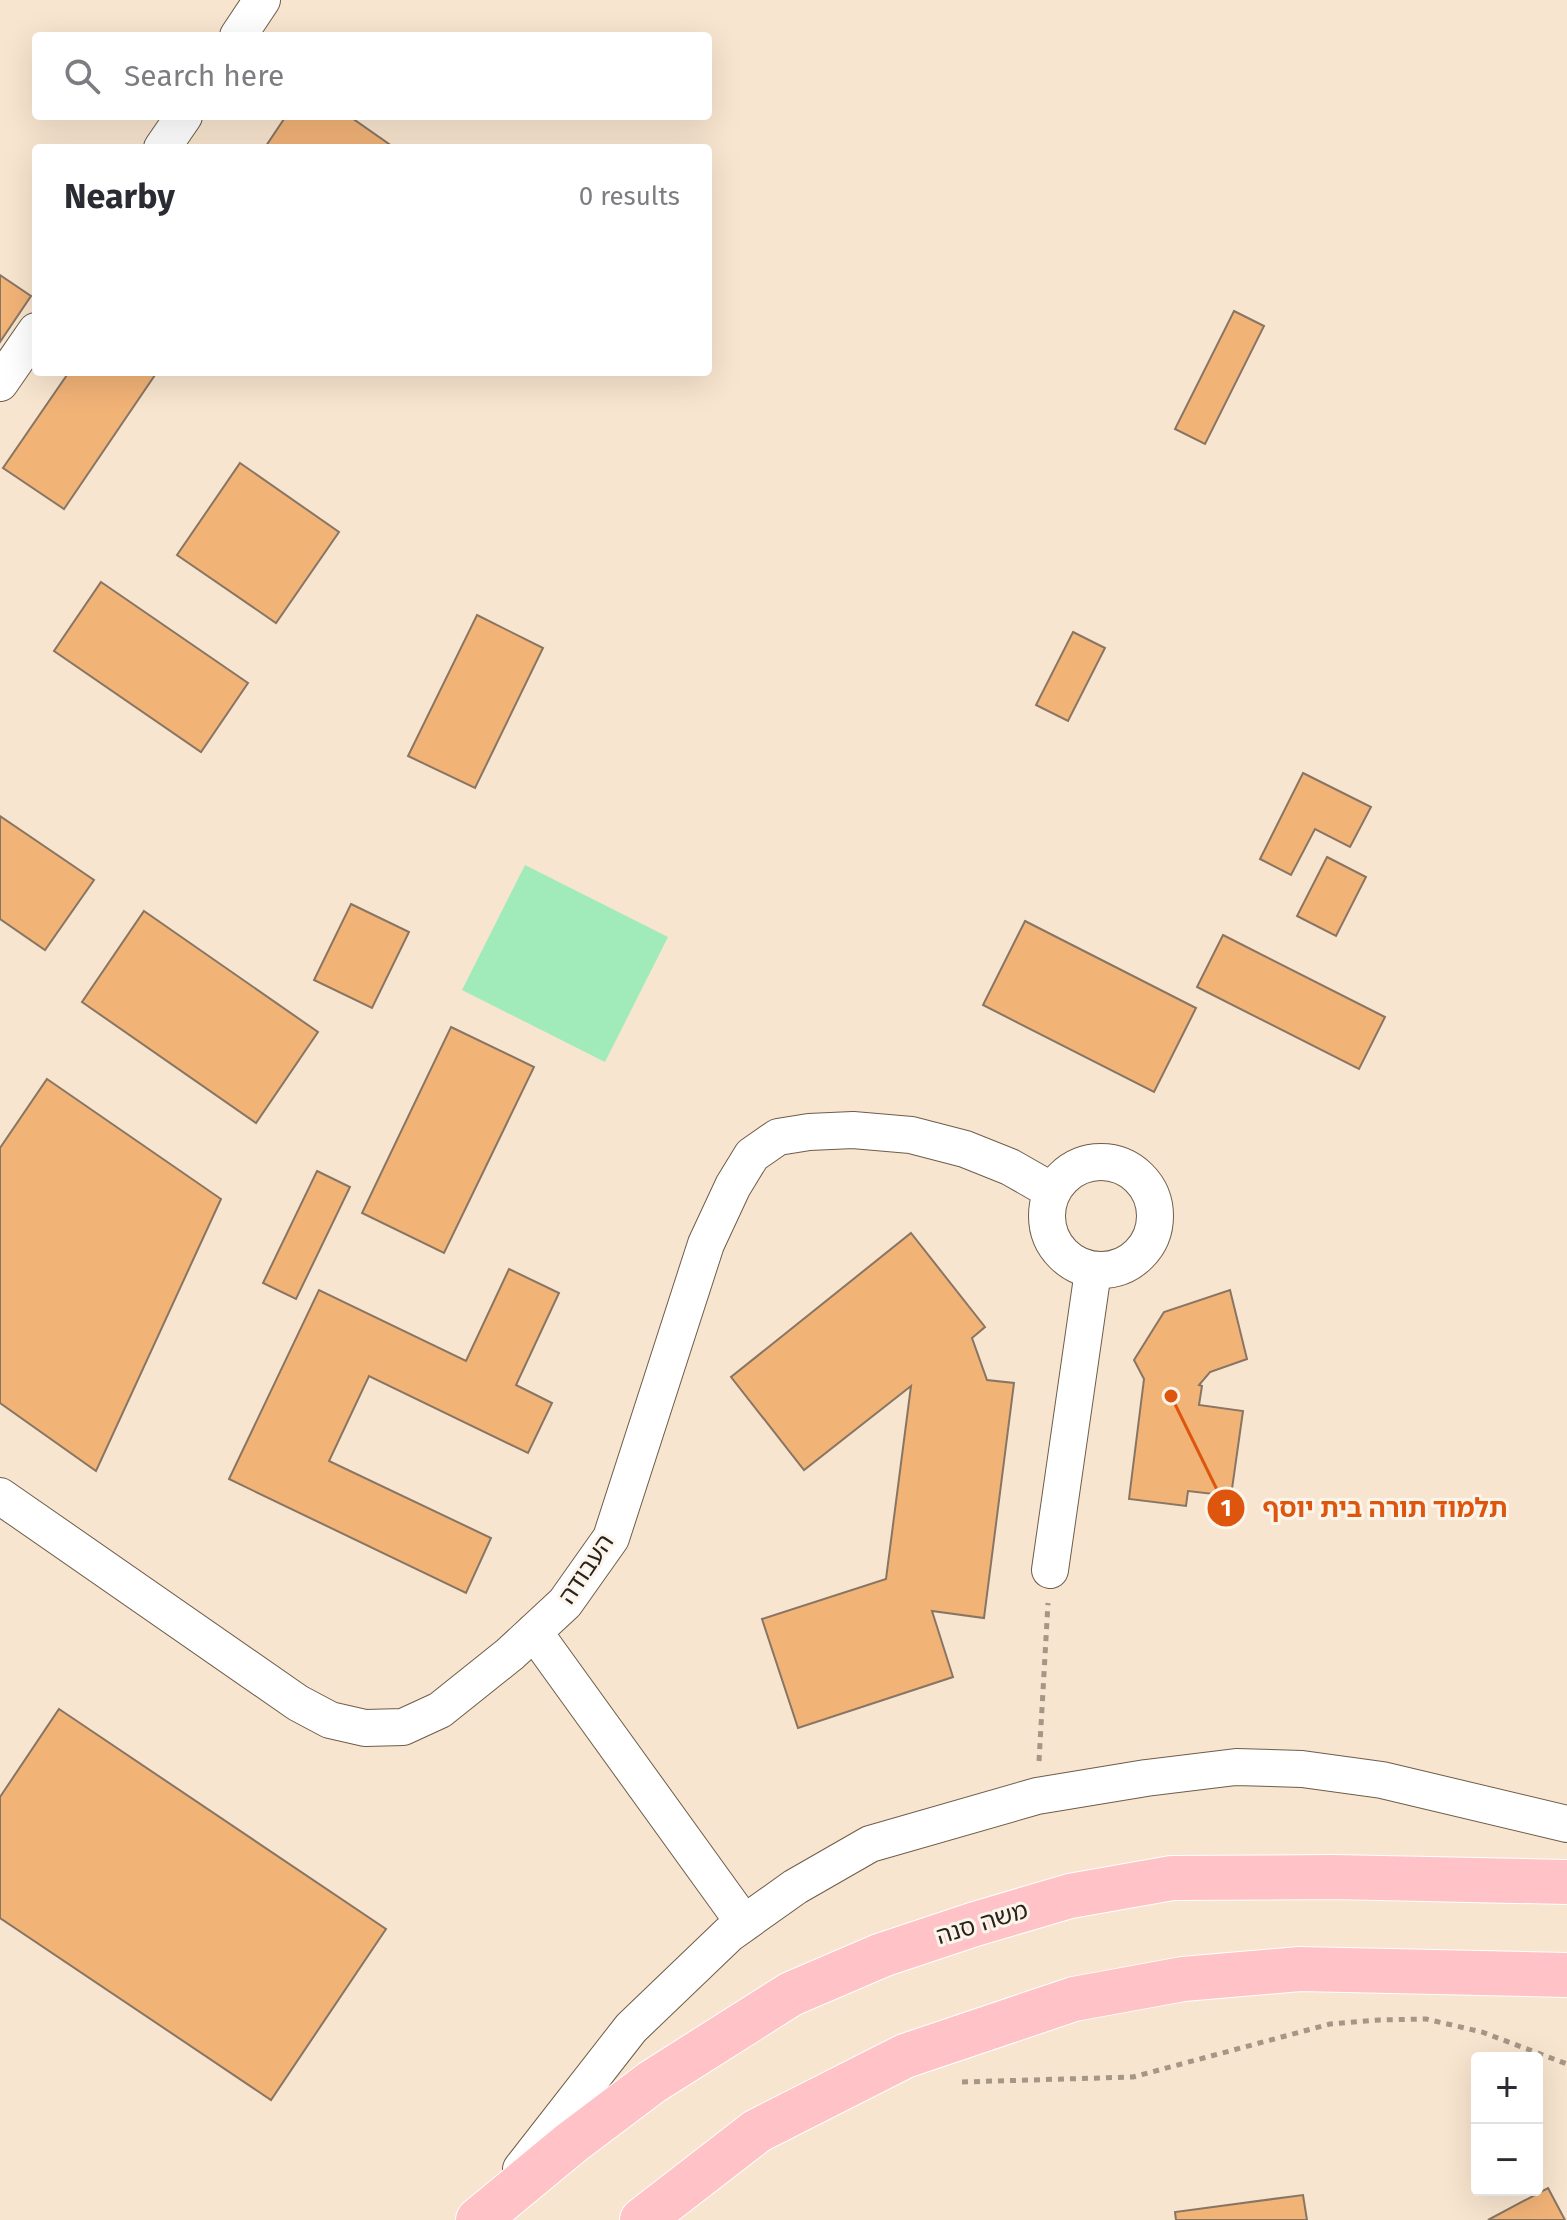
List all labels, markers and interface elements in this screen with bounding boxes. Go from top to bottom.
search box [32,32,712,120]
icon: search [60,54,104,98]
text: Search here [124,58,284,94]
text: Nearby [64,176,175,217]
text: 0 results [579,181,680,212]
callout: תלמוד תורה בית יוסף [1206,1483,1523,1533]
text: תלמוד תורה בית יוסף [1262,1493,1508,1524]
text: 1 [1220,1494,1232,1522]
street label: העבודה [553,1529,619,1609]
street label: משה סנה [933,1896,1031,1950]
map controls [1471,2052,1543,2196]
button: + [1471,2052,1543,2124]
button: − [1471,2124,1543,2196]

